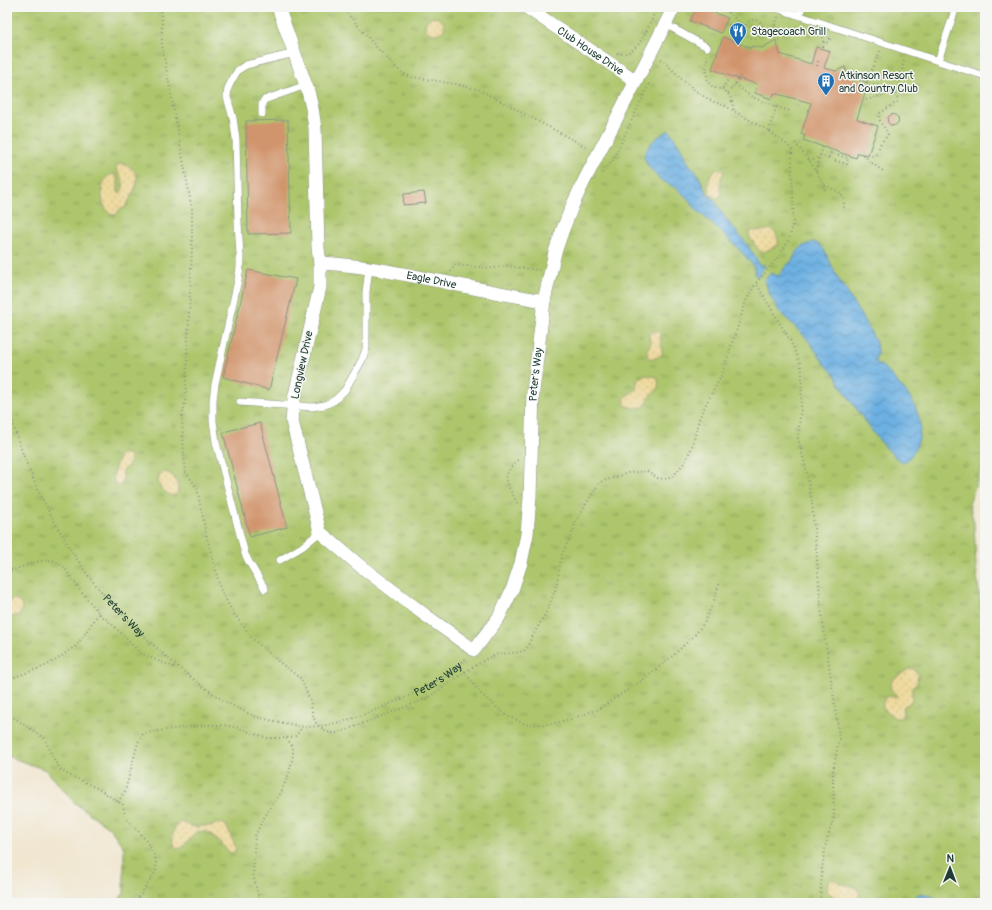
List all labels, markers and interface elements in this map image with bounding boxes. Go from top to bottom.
restaurant icon: Stagecoach Grill [728,21,748,46]
street label: Club House Drive [555,24,627,78]
place label: Stagecoach Grill [751,25,826,38]
place label: Atkinson Resort and Country Club [839,69,918,95]
building icon: Atkinson Resort and Country Club [816,71,836,96]
street label: Eagle Drive [405,268,458,291]
street label: Longview Drive [288,329,316,400]
street label: Peter's Way [526,347,545,402]
street label: Peter's Way [100,592,148,640]
street label: Peter's Way [412,659,464,699]
north arrow [930,848,970,888]
text: N [946,852,955,865]

